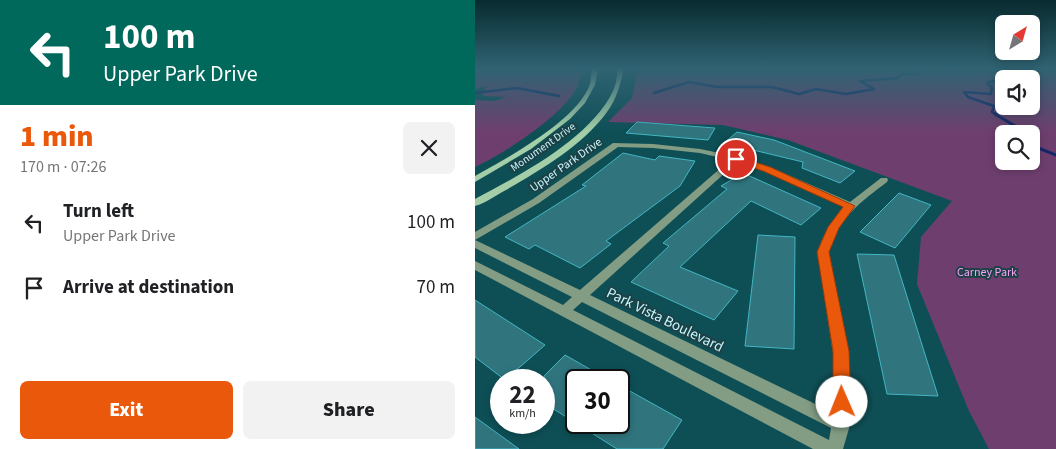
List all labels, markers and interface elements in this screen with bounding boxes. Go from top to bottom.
text: 100 m [103,12,195,62]
north arrow [995,15,1040,60]
map controls [995,15,1040,170]
icon: left [20,20,85,85]
text: Upper Park Drive [103,58,258,90]
button: sound [995,70,1040,115]
text: 1 min [20,115,94,158]
street label: Monument Drive [507,119,579,175]
button: close [403,122,455,174]
button: search [995,125,1040,170]
street label: Upper Park Drive [527,134,605,196]
pin [715,138,757,180]
icon: arrive [722,145,750,173]
text: 170 m · 07:26 [20,156,107,178]
text: Turn left [63,198,134,225]
icon: left [20,209,48,237]
text: 100 m [407,209,455,236]
text: Upper Park Drive [63,225,176,247]
park label: Carney Park [957,264,1017,281]
icon: arrive [20,274,48,302]
text: Arrive at destination [63,274,234,301]
text: 70 m [417,274,455,301]
street label: Park Vista Boulevard [603,283,727,357]
speed limit sign: 30 [565,369,630,434]
position arrow [815,375,867,427]
text: 22 [509,377,536,413]
button: Exit [20,381,233,439]
button: Share [243,381,455,439]
text: km/h [509,405,536,422]

